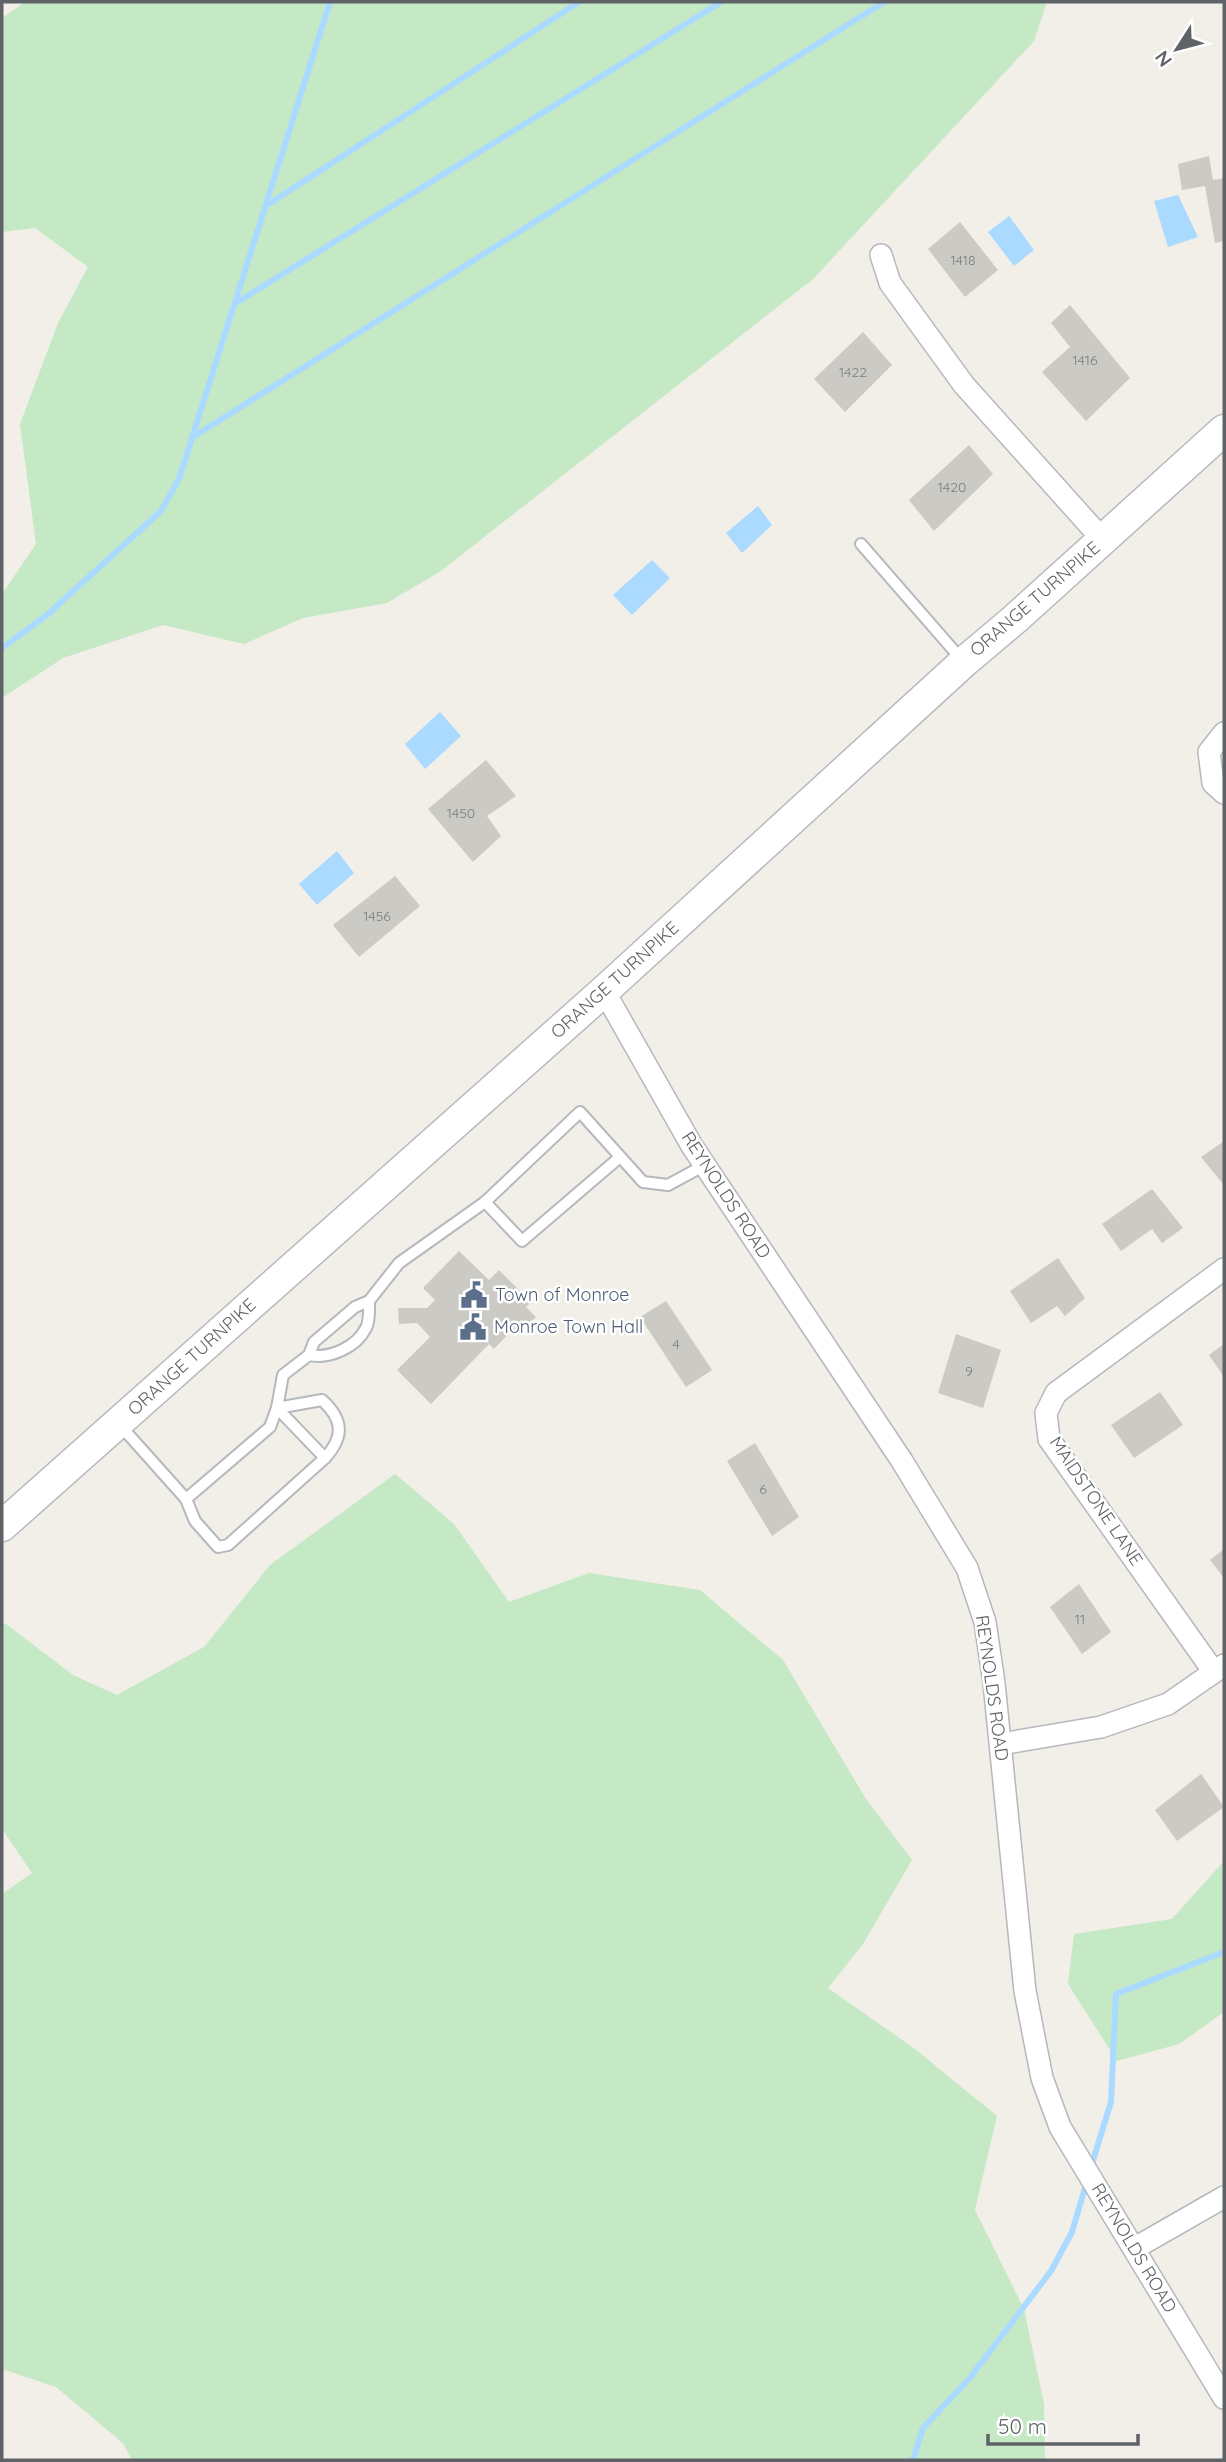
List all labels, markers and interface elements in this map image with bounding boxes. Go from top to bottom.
north arrow [1142,14,1212,84]
text: N [1149,46,1177,72]
house number: 1418 [951,251,975,269]
house number: 1416 [1073,351,1098,369]
house number: 1422 [839,363,867,381]
house number: 1420 [938,478,966,496]
street label: ORANGE TURNPIKE [965,536,1104,661]
house number: 1450 [447,804,475,822]
house number: 1456 [363,907,391,925]
street label: ORANGE TURNPIKE [546,916,684,1043]
street label: REYNOLDS ROAD [677,1127,776,1263]
public building icon: Town of Monroe [459,1280,489,1310]
place label: Town of Monroe [495,1283,629,1306]
street label: ORANGE TURNPIKE [123,1293,261,1420]
public building icon: Monroe Town Hall [458,1312,488,1342]
place label: Monroe Town Hall [494,1315,643,1338]
house number: 4 [672,1335,680,1353]
house number: 9 [965,1362,973,1380]
street label: MAIDSTONE LANE [1045,1432,1148,1570]
house number: 6 [759,1480,767,1498]
house number: 11 [1075,1610,1085,1628]
street label: REYNOLDS ROAD [971,1614,1014,1762]
street label: REYNOLDS ROAD [1087,2179,1182,2317]
scale bar [988,2402,1138,2446]
text: 50 m [998,2413,1047,2439]

